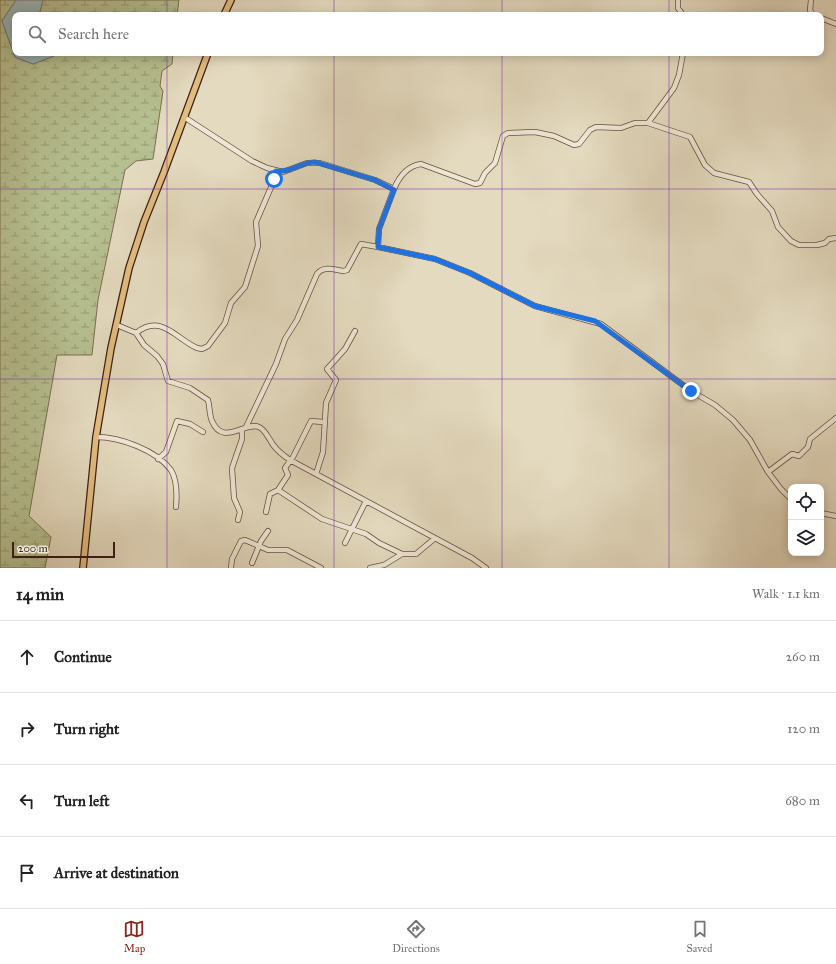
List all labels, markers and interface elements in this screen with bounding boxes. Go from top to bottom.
search box [12,12,824,56]
icon: search [26,23,48,45]
text: Search here [58,25,129,43]
route start [265,170,283,188]
route end [682,382,700,400]
map controls [788,484,824,556]
button: locate [788,484,824,520]
button: layers [788,520,824,556]
scale bar [12,540,115,559]
text: 200 m [18,542,48,555]
text: 14 min [16,584,64,605]
text: Walk · 1.1 km [752,586,820,602]
icon: ahead [16,646,38,668]
text: Continue [54,648,112,666]
text: 260 m [786,649,820,665]
icon: right [16,718,38,740]
text: Turn right [54,720,119,738]
text: 120 m [787,721,820,737]
icon: left [16,790,38,812]
text: Turn left [54,792,110,810]
text: 680 m [785,793,820,809]
icon: arrive [16,862,38,884]
text: Arrive at destination [54,864,179,882]
tab: Map [123,918,145,955]
tab: Directions [392,918,440,955]
tab: Saved [686,918,713,955]

